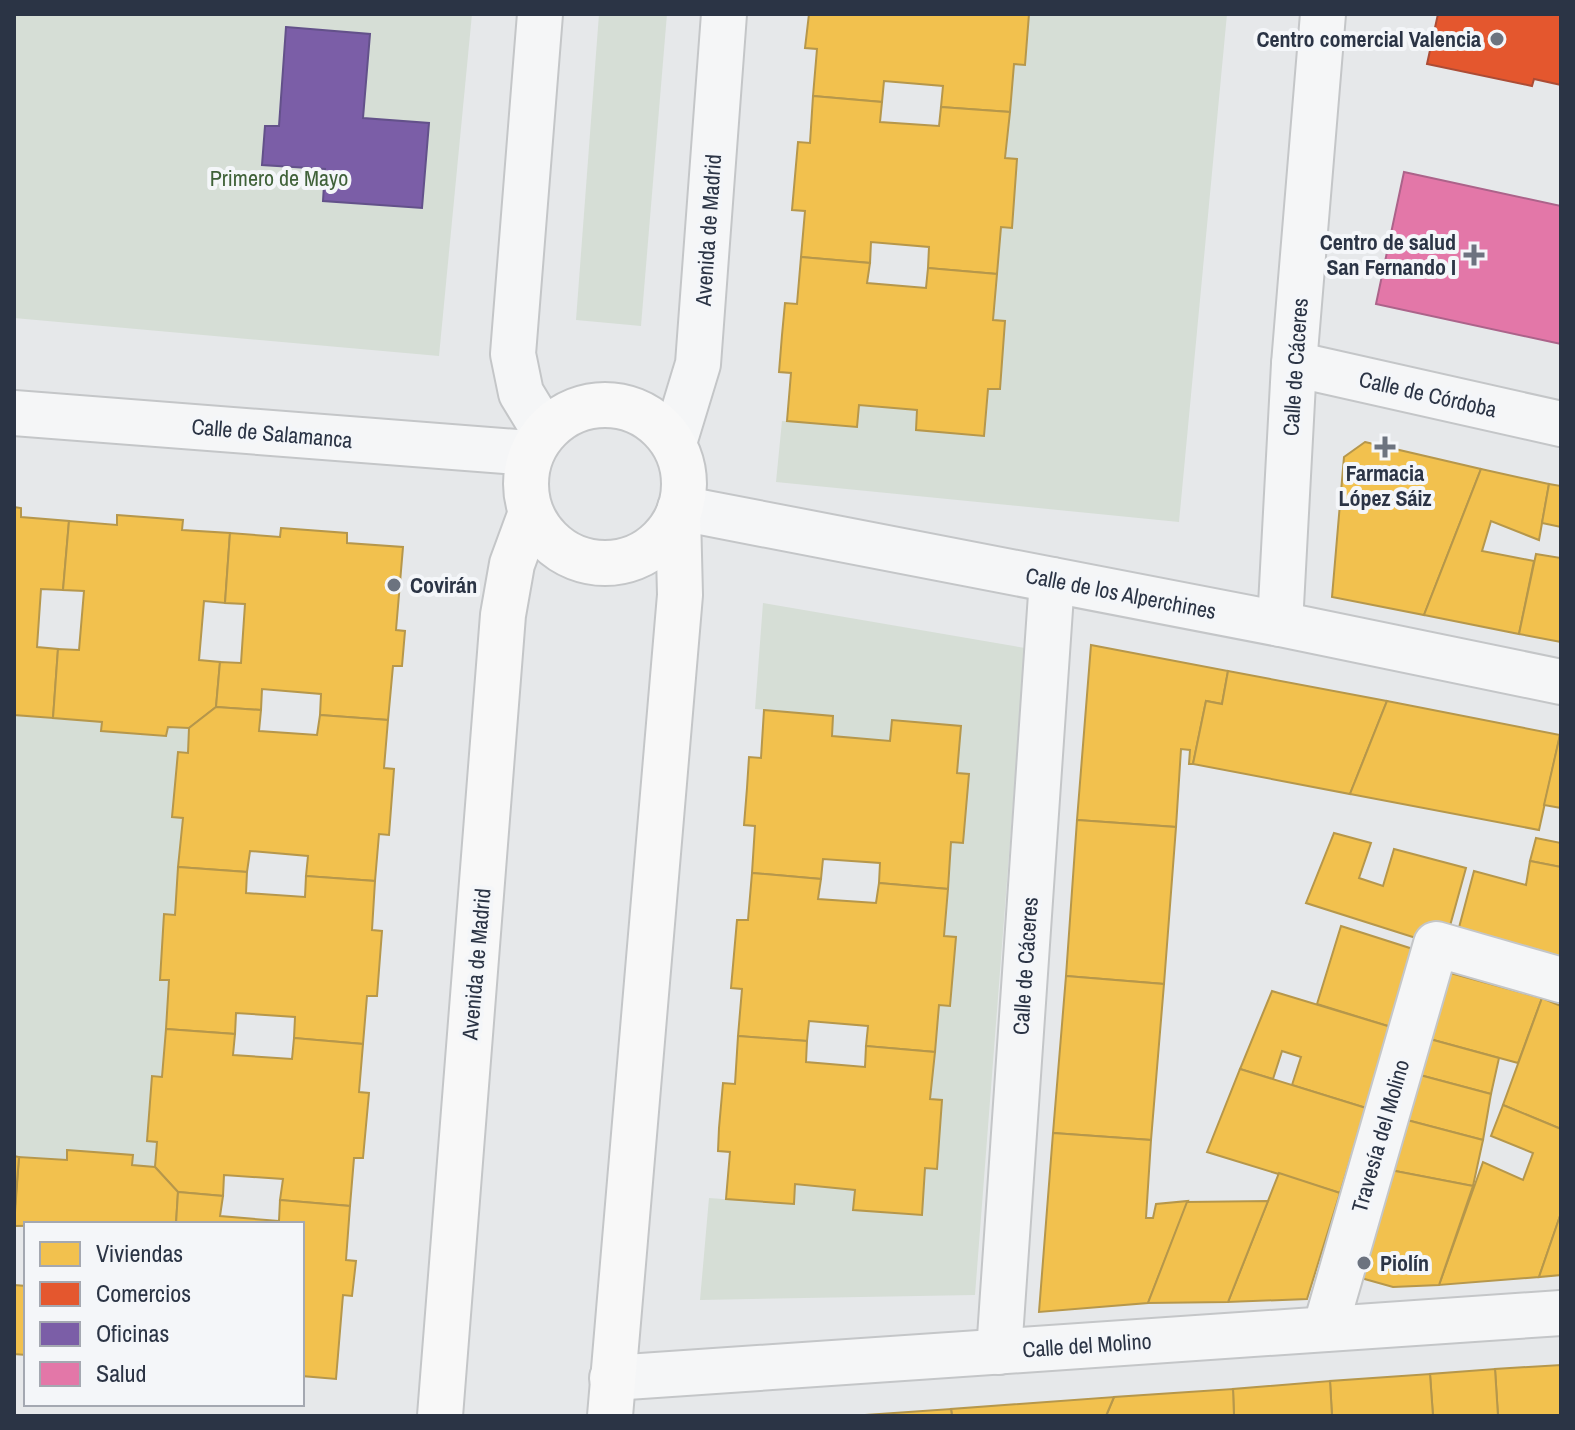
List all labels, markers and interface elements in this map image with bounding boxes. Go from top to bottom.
place label: Centro comercial Valencia [1256,24,1481,54]
marker: Centro comercial Valencia [1488,30,1506,48]
street label: Avenida de Madrid [688,153,728,308]
park label: Primero de Mayo [210,163,348,193]
place label: Centro de salud San Fernando I [1320,227,1456,282]
marker: Centro de salud San Fernando I [1463,244,1485,266]
street label: Calle de Cáceres [1275,297,1315,437]
street label: Calle de Córdoba [1356,364,1500,424]
street label: Calle de Salamanca [190,411,354,455]
marker: Farmacia López Sáiz [1376,438,1394,456]
place label: Farmacia López Sáiz [1338,458,1432,513]
street label: Calle de los Alperchines [1023,560,1219,626]
place label: Covirán [410,570,477,600]
marker: Covirán [385,576,403,594]
street label: Avenida de Madrid [454,887,498,1042]
street label: Calle de Cáceres [1005,896,1045,1036]
street label: Travesía del Molino [1344,1056,1416,1216]
legend [24,1222,304,1406]
text: Viviendas [96,1237,183,1269]
place label: Piolín [1380,1248,1429,1278]
marker: Piolín [1355,1254,1373,1272]
text: Comercios [96,1277,191,1309]
text: Oficinas [96,1317,169,1349]
street label: Calle del Molino [1021,1326,1153,1364]
text: Salud [96,1357,146,1389]

